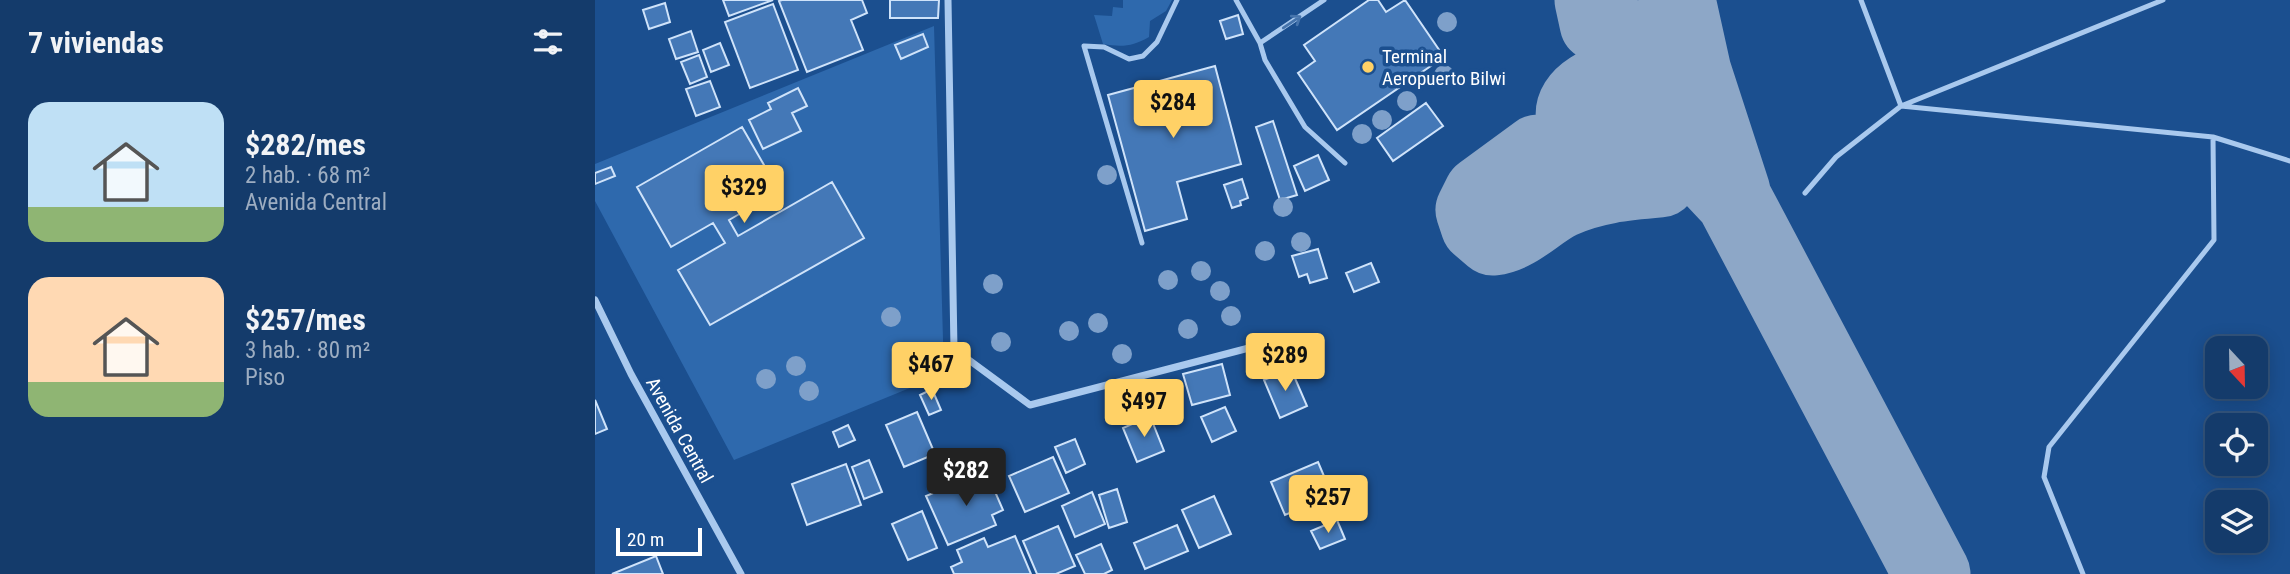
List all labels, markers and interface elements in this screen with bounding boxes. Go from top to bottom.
one-way arrow [1281,14,1301,28]
icon: filters [529,23,567,61]
text: 7 viviendas [28,25,164,60]
place label: Terminal Aeropuerto Bilwi [1382,45,1506,90]
marker: Terminal Aeropuerto Bilwi [1360,59,1376,75]
pin: $284 [1132,80,1214,140]
text: $284 [1150,89,1196,116]
text: $282/mes [245,127,366,162]
icon: home [84,130,168,214]
text: 2 hab. · 68 m² [245,162,370,189]
pin: $329 [703,166,785,225]
text: $329 [721,174,767,201]
text: Avenida Central [245,189,387,216]
text: $257/mes [245,302,366,337]
icon: home [84,305,168,389]
pin: $289 [1244,334,1326,393]
north arrow [2205,336,2268,399]
map controls [2205,336,2268,553]
text: 3 hab. · 80 m² [245,337,370,364]
pin: $467 [890,342,972,402]
text: $289 [1262,342,1308,369]
text: $467 [908,351,954,378]
text: Piso [245,364,285,391]
street label: Avenida Central [641,373,718,487]
pin: $497 [1103,380,1185,439]
text: $497 [1121,388,1167,415]
button: locate [2205,413,2268,476]
pin: $282 [925,448,1007,508]
text: $282 [943,457,989,484]
pin: $257 [1287,476,1369,535]
text: $257 [1305,484,1351,511]
button: layers [2205,490,2268,553]
scale bar [616,525,702,557]
text: 20 m [627,528,664,551]

